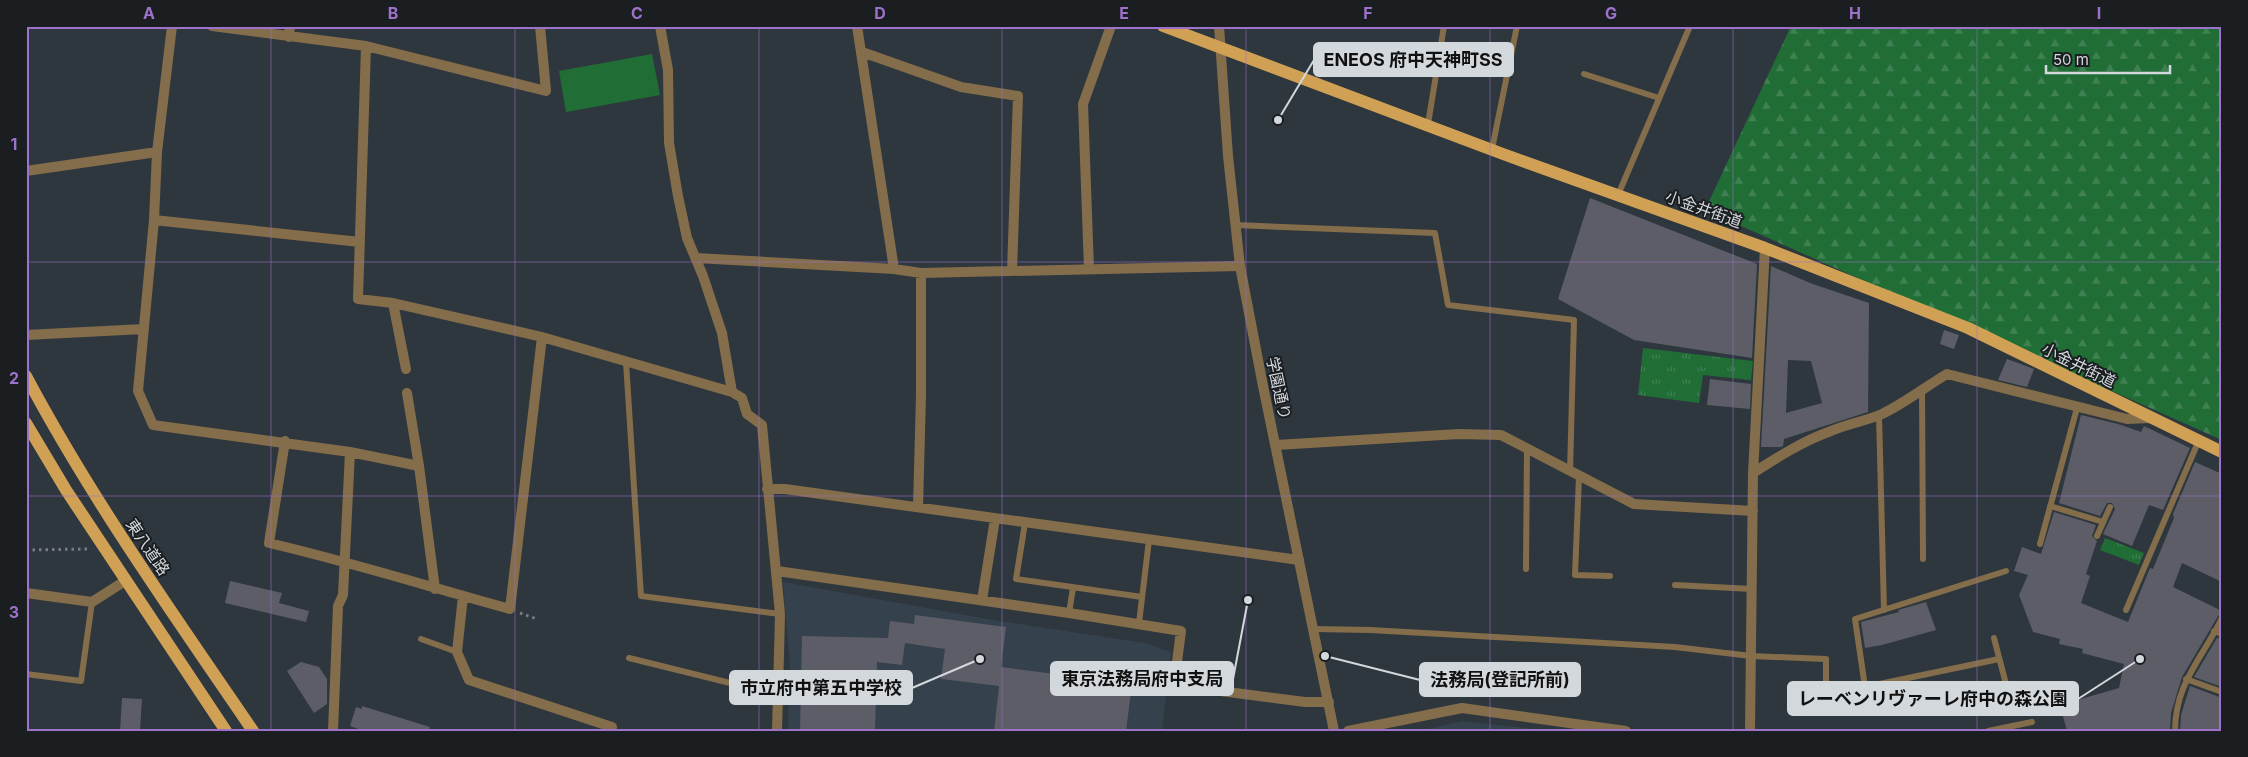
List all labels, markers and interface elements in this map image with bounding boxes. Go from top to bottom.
text: A [143,3,155,23]
text: B [388,3,398,23]
text: C [631,3,643,23]
text: D [874,3,886,23]
text: E [1119,3,1129,23]
text: F [1363,3,1373,23]
text: G [1605,3,1617,23]
text: H [1849,3,1861,23]
text: I [2097,3,2101,23]
scale bar [2046,42,2169,74]
callout: ENEOS 府中天神町SS [1314,43,1513,76]
text: ENEOS 府中天神町SS [1323,49,1503,70]
text: 50 m [2053,50,2089,69]
text: 1 [11,134,17,154]
street label: 小金井街道 [1663,186,1745,232]
street label: 小金井街道 [2039,338,2119,392]
street label: 学園通り [1263,355,1295,421]
text: 2 [9,368,19,388]
street label: 東八道路 [122,515,174,579]
text: 3 [9,602,19,622]
callout: 東京法務局府中支局 [1051,662,1233,695]
callout: 法務局(登記所前) [1420,663,1580,696]
text: 東京法務局府中支局 [1061,668,1223,689]
text: 法務局(登記所前) [1430,669,1570,690]
callout: 市立府中第五中学校 [730,671,912,704]
text: 市立府中第五中学校 [740,677,902,698]
callout: レーベンリヴァーレ府中の森公園 [1788,682,2078,715]
text: レーベンリヴァーレ府中の森公園 [1798,688,2068,709]

